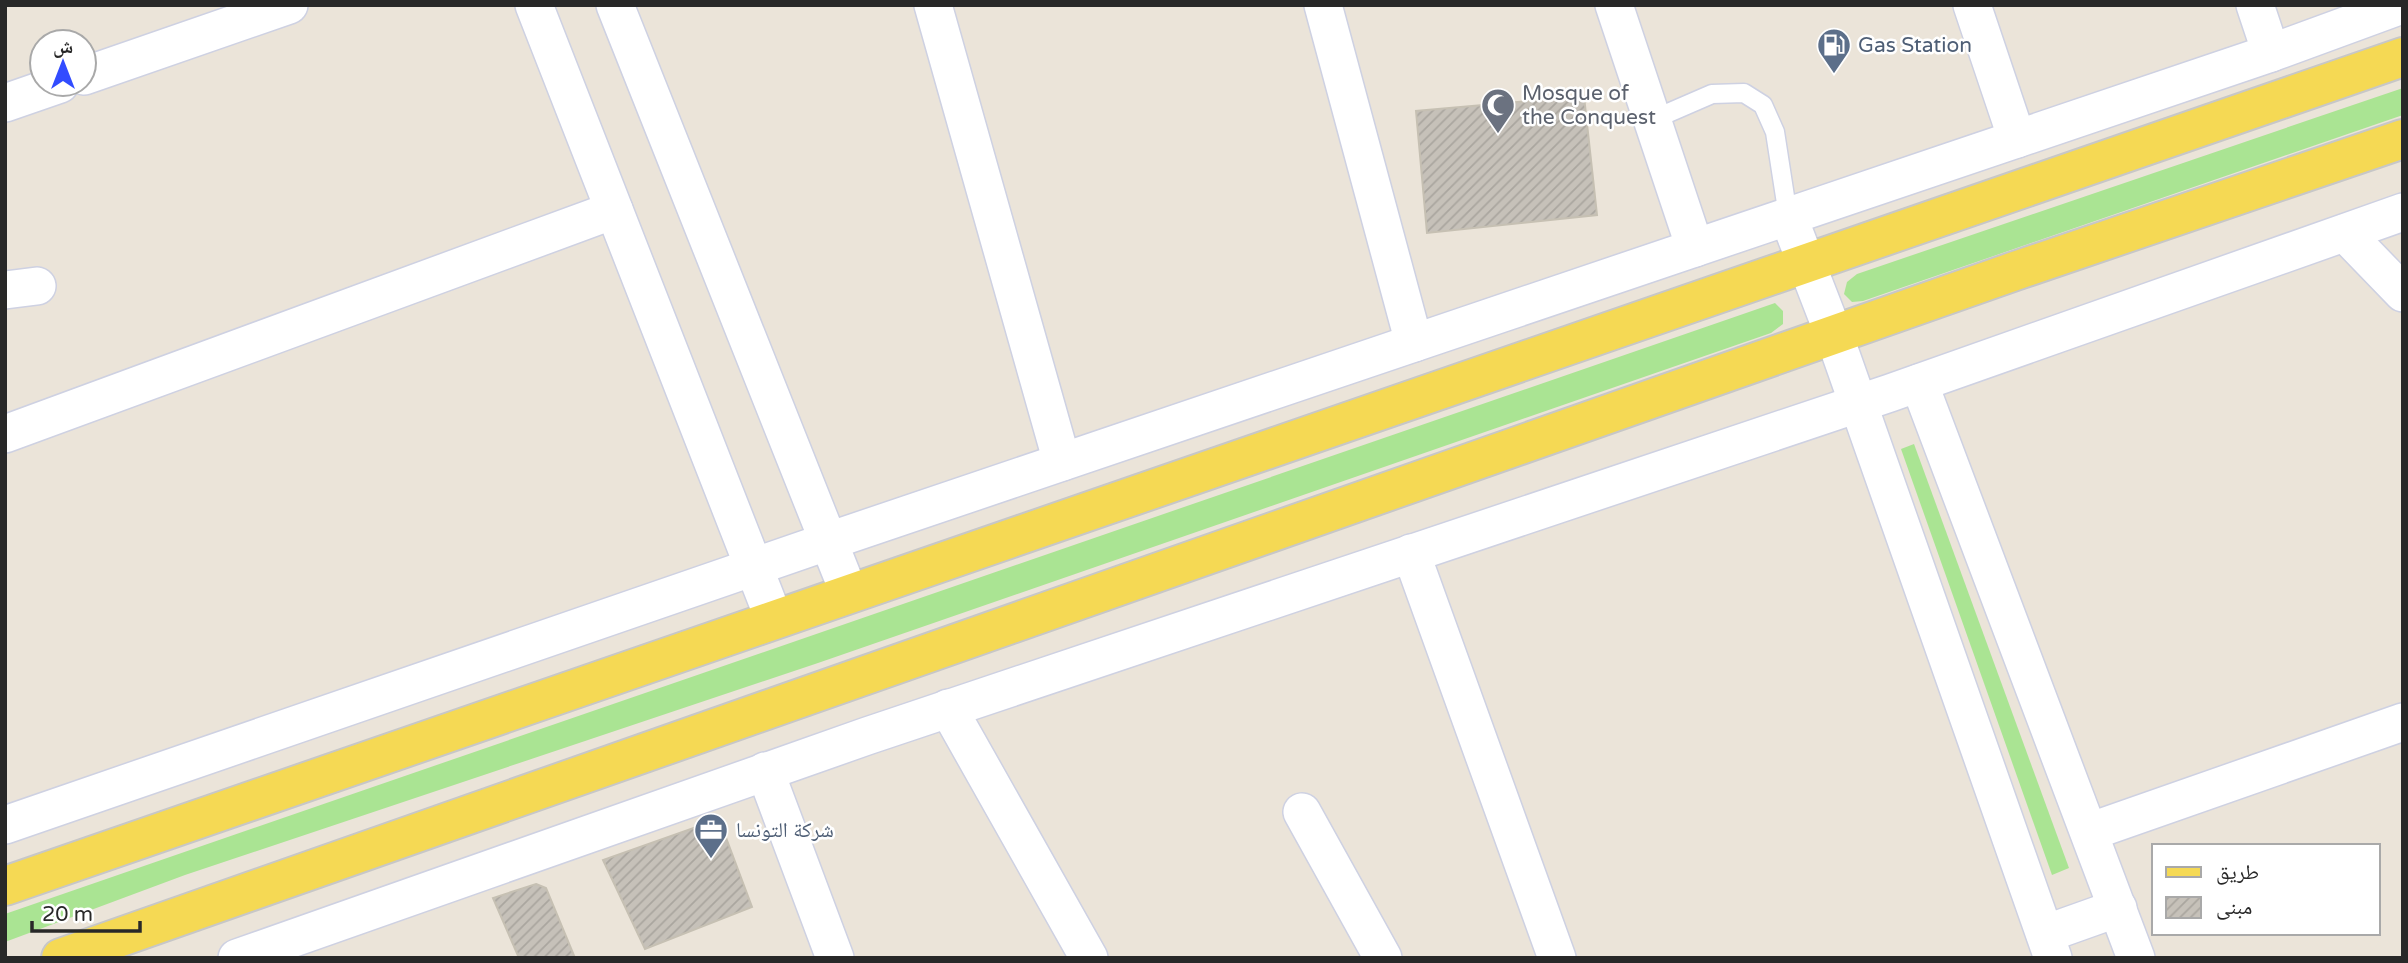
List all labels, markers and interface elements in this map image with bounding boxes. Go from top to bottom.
fuel station icon: Gas Station [1815,26,1853,75]
north arrow [28,28,98,98]
place label: Gas Station [1858,33,1972,58]
text: ش [53,36,73,58]
place label: Mosque of the Conquest [1522,81,1656,130]
mosque icon: Mosque of the Conquest [1479,86,1517,135]
office icon: شركة التونسا [692,811,730,860]
place label: شركة التونسا [736,818,834,843]
legend [2152,844,2380,935]
text: طريق [2216,860,2259,885]
scale bar [32,890,140,934]
text: مبنى [2216,895,2252,920]
text: 20 m [42,902,93,927]

